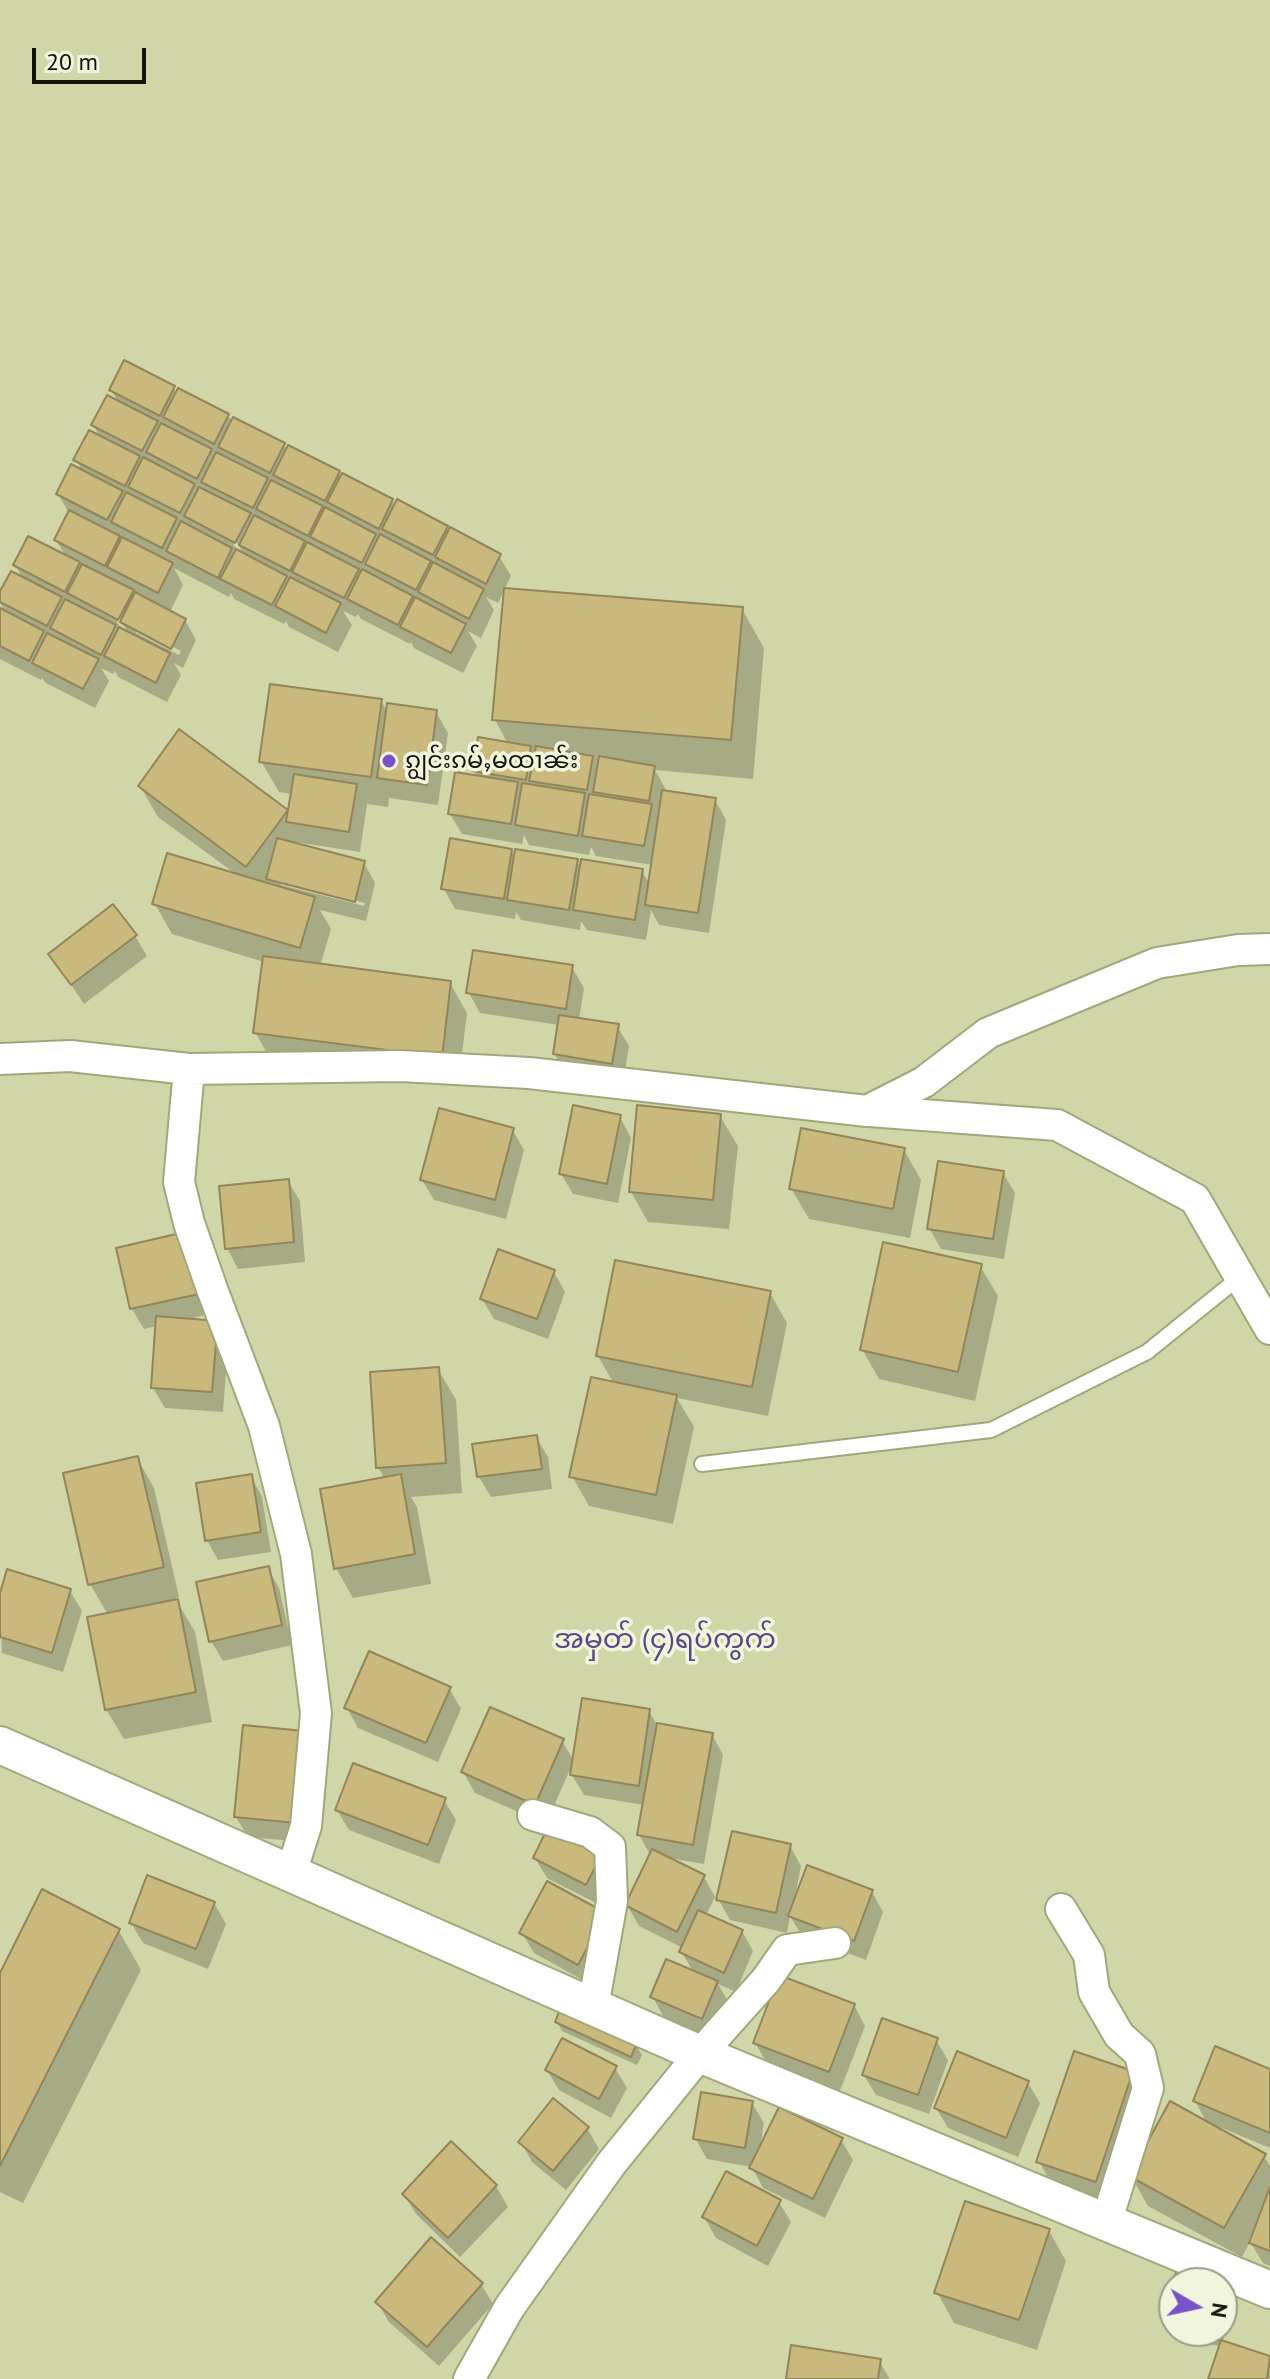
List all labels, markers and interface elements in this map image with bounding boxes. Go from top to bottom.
scale bar [36,32,150,82]
text: 20 m [46,46,98,77]
place label: ၵျွင်းၵမ်ႇမထၢၼ်း [405,747,578,775]
marker: ၵျွင်းၵမ်ႇမထၢၼ်း [380,752,398,770]
district label: အမှတ် (၄)ရပ်ကွက် [554,1623,776,1657]
north arrow [1158,2267,1238,2347]
text: N [1205,2301,1235,2320]

